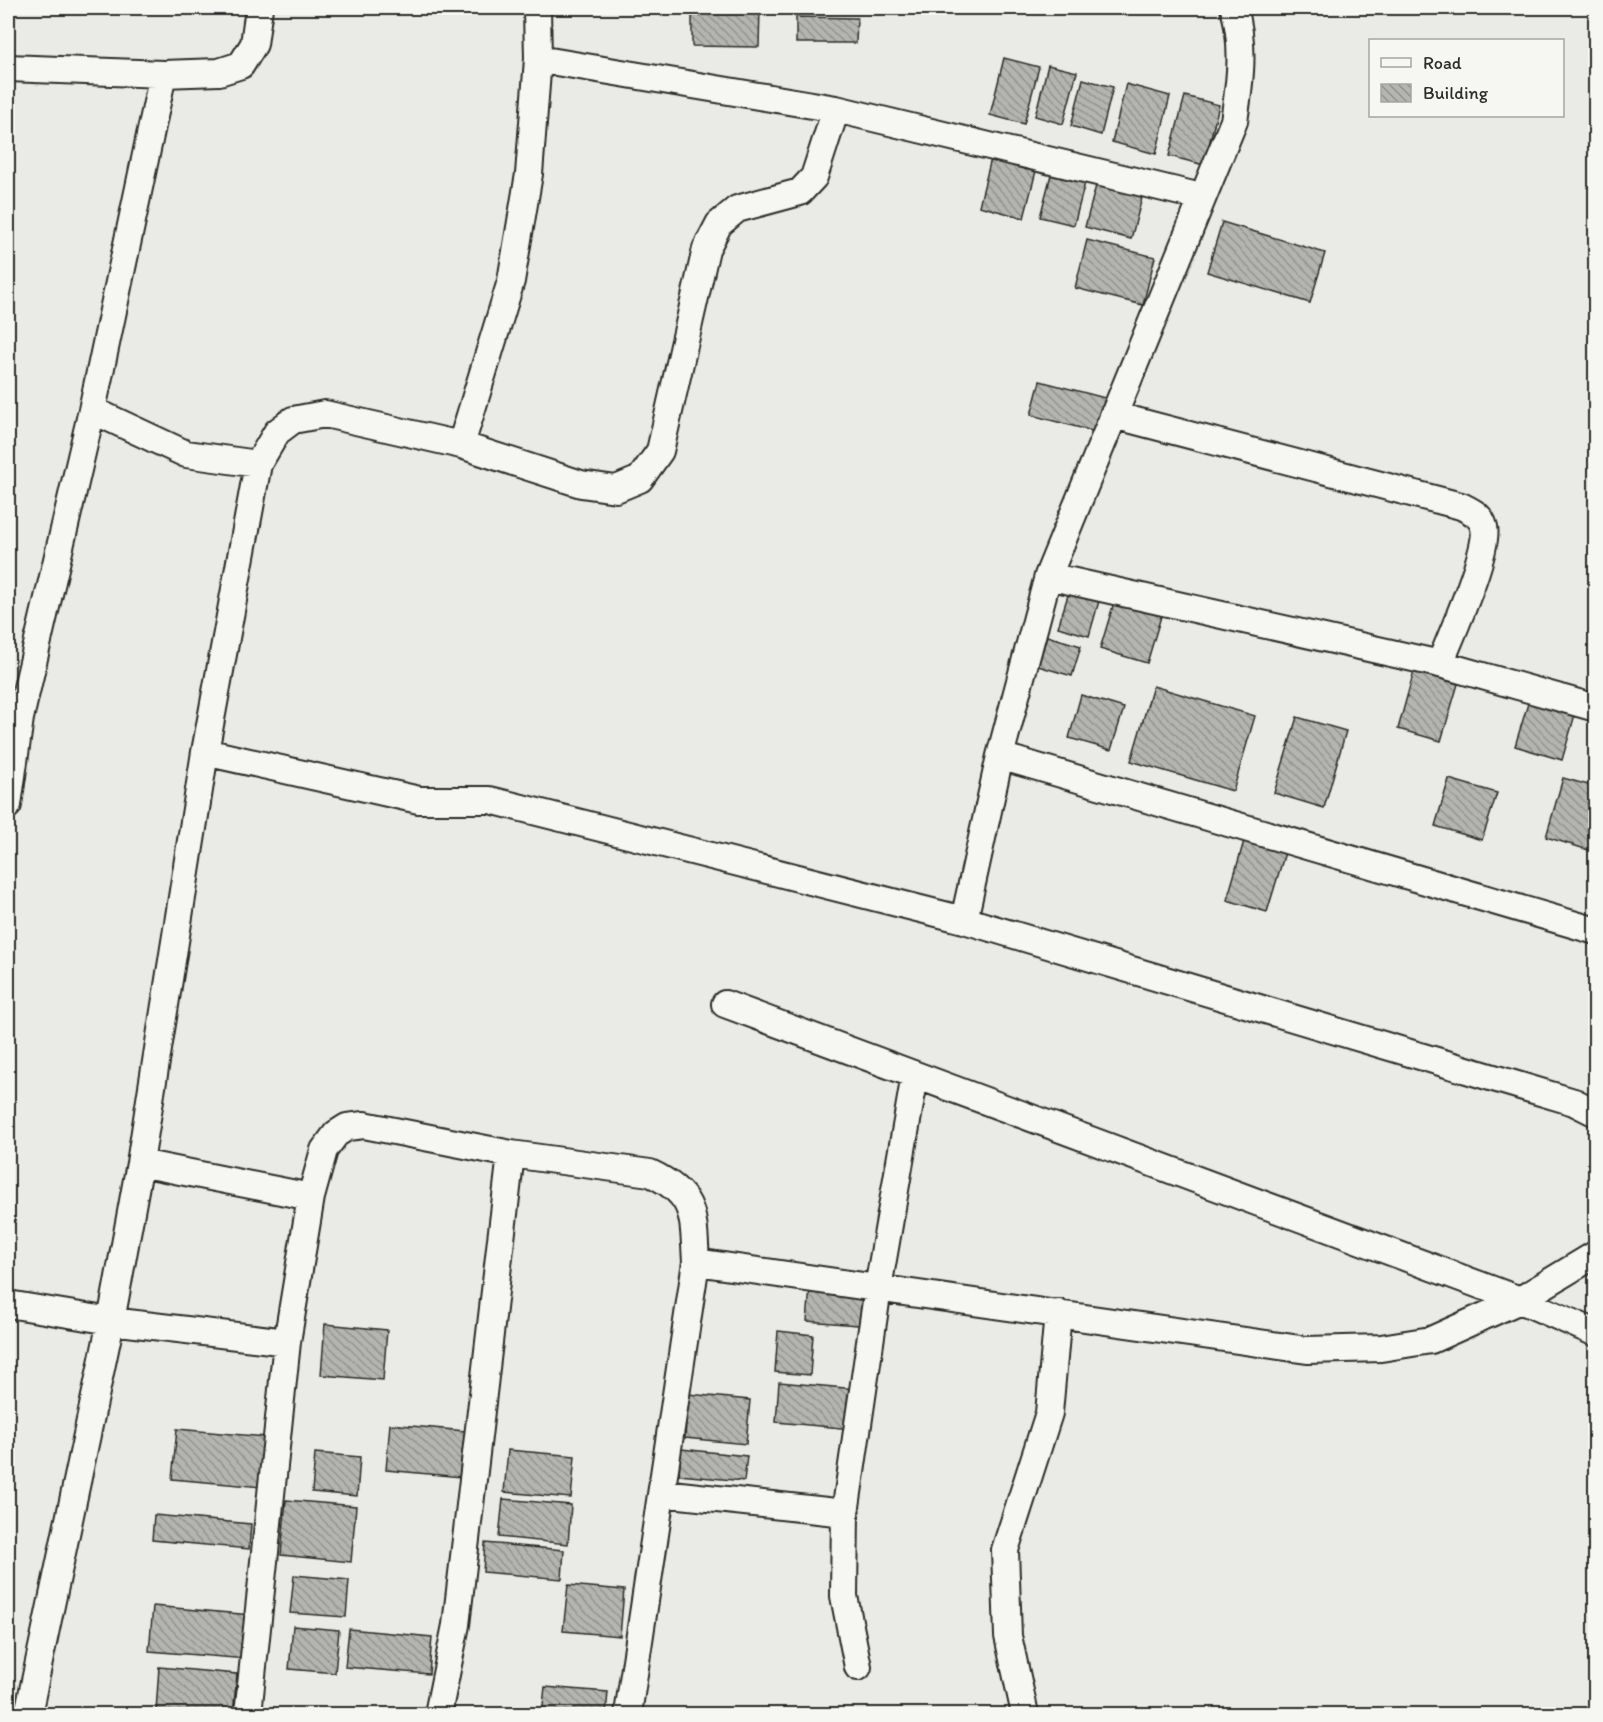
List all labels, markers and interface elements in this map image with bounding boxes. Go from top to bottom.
legend [1369,39,1564,117]
text: Road [1423,52,1462,74]
text: Building [1423,82,1489,104]

